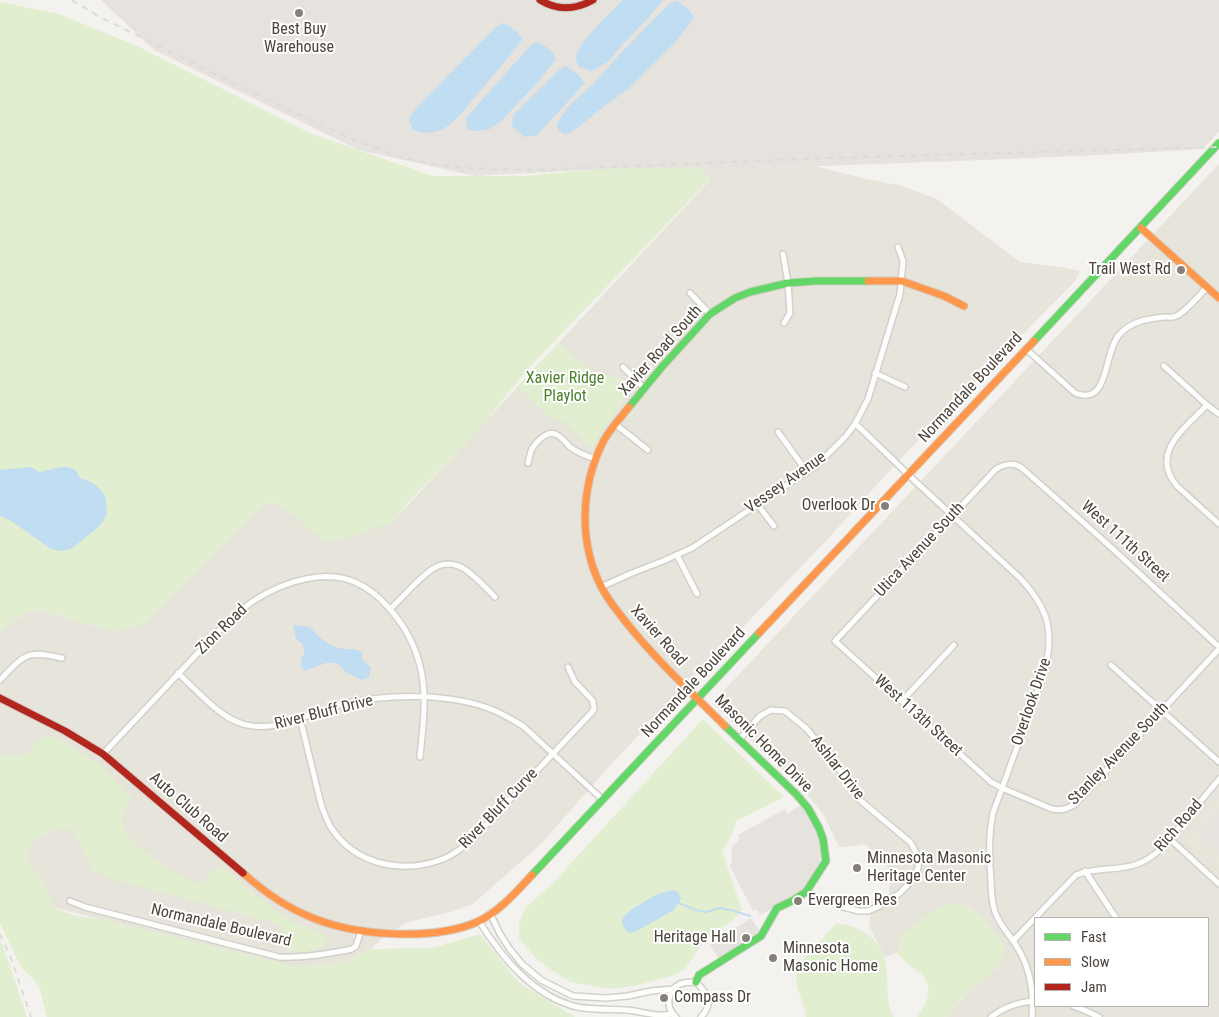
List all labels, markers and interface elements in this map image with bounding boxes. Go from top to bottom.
marker: Best Buy Warehouse [293,7,305,19]
place label: Best Buy Warehouse [264,20,334,58]
place label: Trail West Rd [1088,260,1171,280]
marker: Trail West Rd [1175,264,1187,276]
street label: Xavier Road South [615,302,707,400]
street label: Normandale Boulevard [915,329,1027,447]
park label: Xavier Ridge Playlot [526,369,604,407]
street label: Vessey Avenue [742,448,830,518]
place label: Overlook Dr [802,496,875,516]
street label: West 111th Street [1077,497,1173,587]
street label: Utica Avenue South [871,499,969,601]
marker: Overlook Dr [879,500,891,512]
street label: Zion Road [192,601,252,659]
street label: Xavier Road [626,602,690,670]
street label: Normandale Boulevard [638,624,750,742]
street label: Overlook Drive [1008,656,1056,748]
street label: West 113th Street [870,671,966,761]
street label: River Bluff Drive [273,691,375,735]
street label: Masonic Home Drive [710,691,816,797]
street label: Stanley Avenue South [1065,698,1173,810]
street label: Ashlar Drive [806,732,868,804]
street label: River Bluff Curve [456,765,542,853]
street label: Auto Club Road [145,769,231,847]
street label: Rich Road [1151,796,1207,856]
place label: Minnesota Masonic Heritage Center [867,849,991,887]
marker: Minnesota Masonic Heritage Center [851,862,863,874]
place label: Evergreen Res [808,891,897,911]
marker: Evergreen Res [792,895,804,907]
street label: Normandale Boulevard [149,901,293,951]
legend [1034,917,1209,1007]
place label: Heritage Hall [654,928,736,948]
text: Fast [1081,928,1106,946]
marker: Heritage Hall [740,932,752,944]
place label: Minnesota Masonic Home [783,939,878,977]
marker: Minnesota Masonic Home [767,952,779,964]
text: Slow [1081,953,1110,971]
text: Jam [1081,978,1107,996]
place label: Compass Dr [674,988,751,1008]
marker: Compass Dr [658,992,670,1004]

